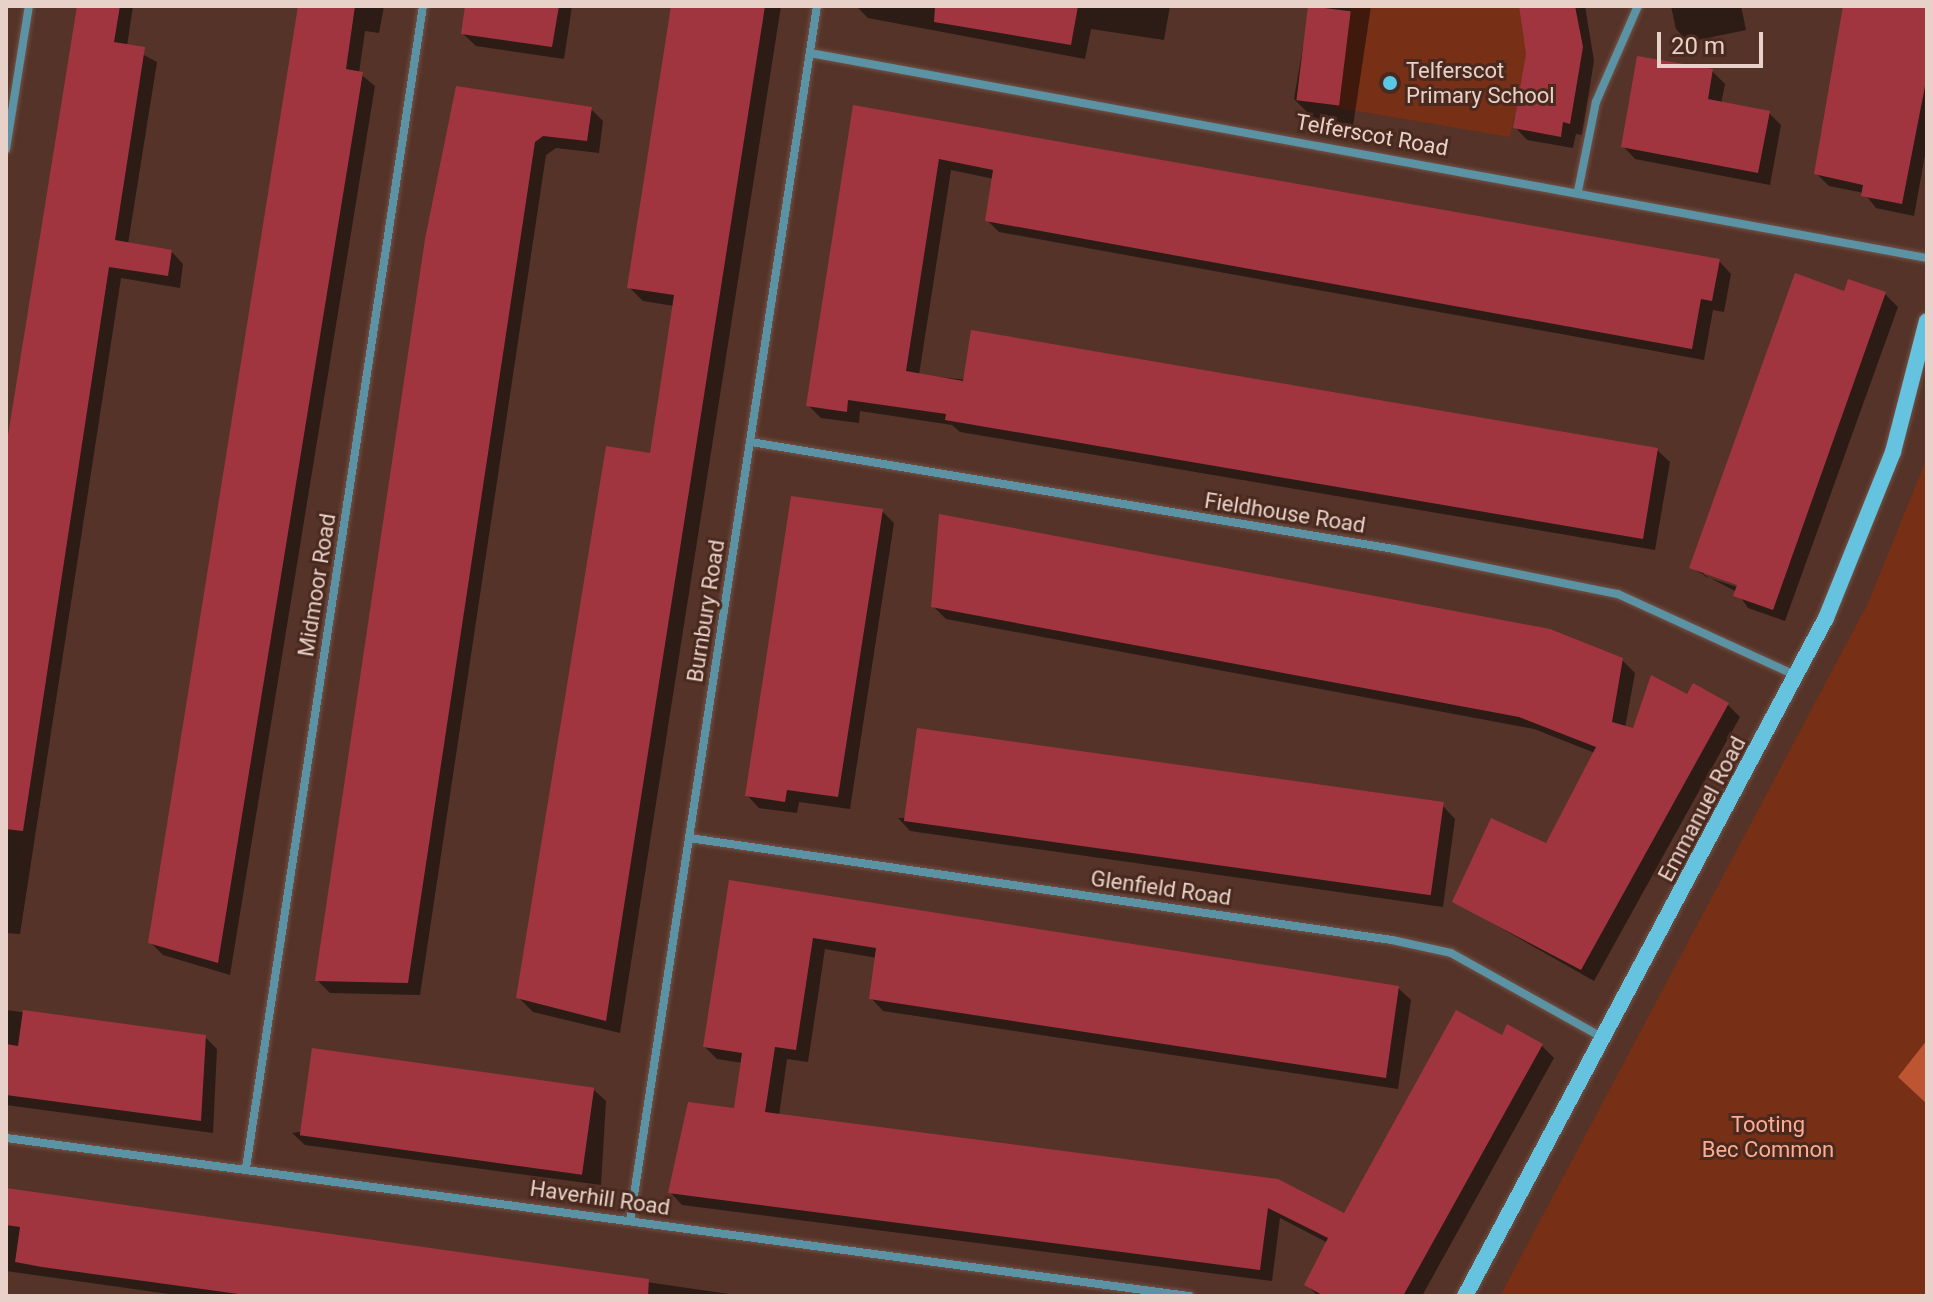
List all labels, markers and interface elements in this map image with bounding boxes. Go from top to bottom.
scale bar [1661,16,1767,66]
text: 20 m [1671,32,1725,60]
place label: Telferscot Primary School [1406,57,1555,108]
marker: Telferscot Primary School [1381,74,1399,92]
street label: Telferscot Road [1294,109,1450,161]
street label: Fieldhouse Road [1203,487,1367,539]
street label: Midmoor Road [293,511,341,659]
street label: Burnbury Road [682,538,730,684]
street label: Emmanuel Road [1653,732,1751,886]
street label: Glenfield Road [1089,865,1233,911]
park label: Tooting Bec Common [1702,1111,1834,1162]
street label: Haverhill Road [528,1175,672,1221]

